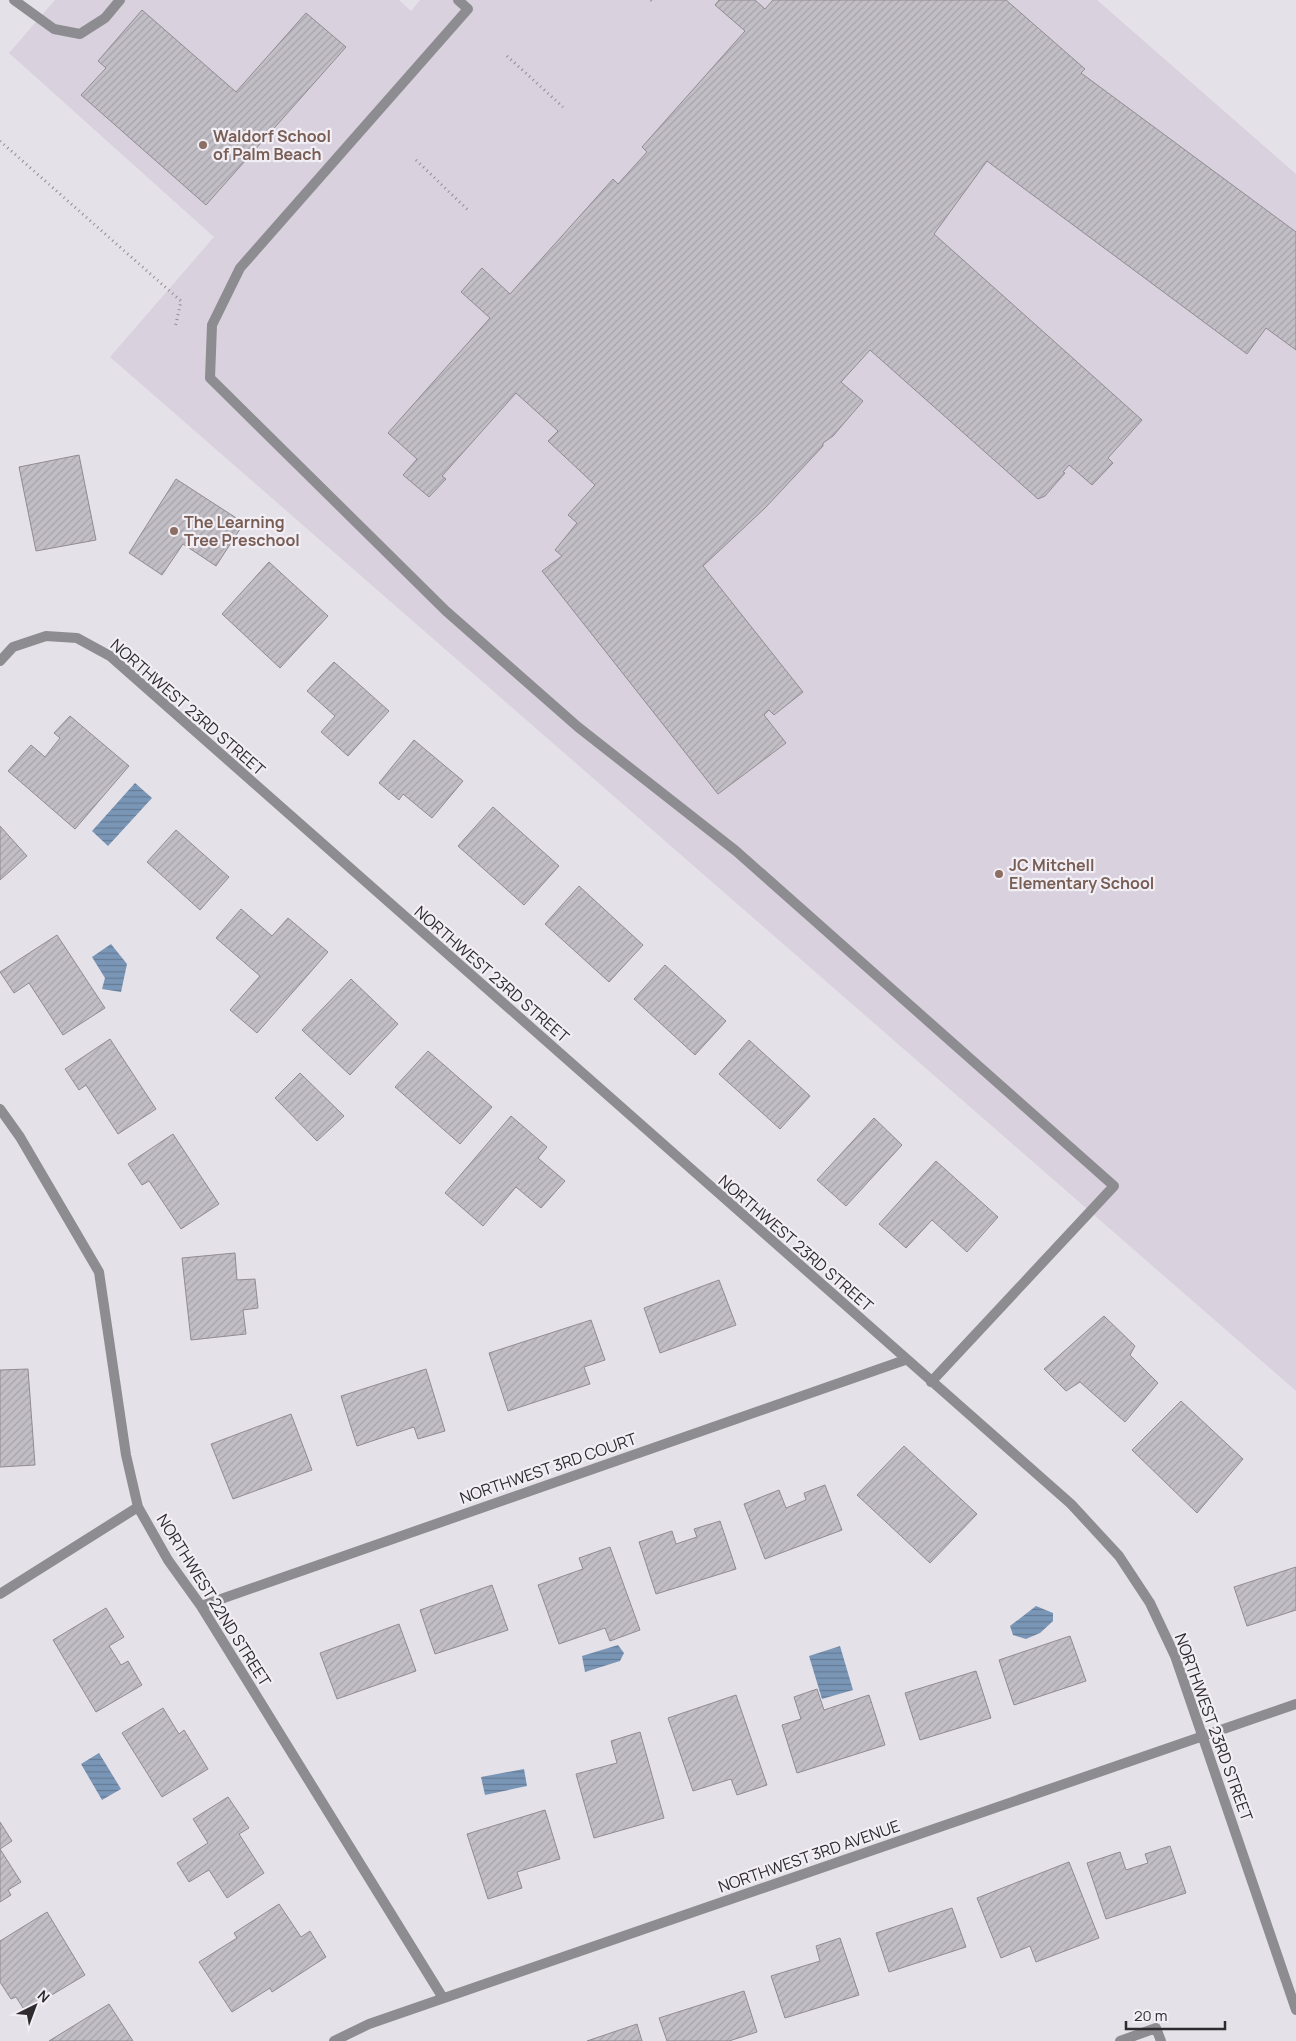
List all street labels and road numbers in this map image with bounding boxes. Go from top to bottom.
street label: NORTHWEST 23RD STREET [106,634,270,781]
street label: NORTHWEST 23RD STREET [410,901,574,1048]
street label: NORTHWEST 23RD STREET [714,1170,878,1317]
street label: NORTHWEST 3RD COURT [457,1427,640,1509]
street label: NORTHWEST 22ND STREET [152,1510,276,1691]
street label: NORTHWEST 23RD STREET [1170,1630,1258,1824]
street label: NORTHWEST 3RD AVENUE [715,1815,903,1897]

